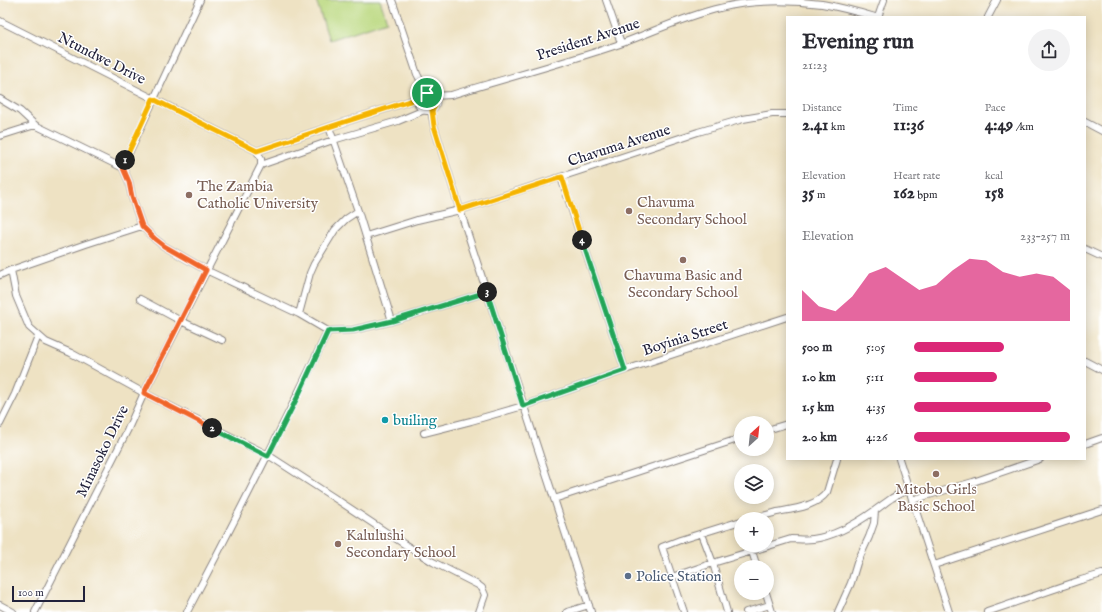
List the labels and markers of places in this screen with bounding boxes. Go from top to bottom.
pin [410,76,444,110]
pin: 1 [115,150,135,170]
place label: The Zambia Catholic University [197,177,319,213]
marker: The Zambia Catholic University [184,190,194,200]
place label: Chavuma Secondary School [637,193,748,229]
marker: Chavuma Secondary School [624,206,634,216]
pin: 4 [572,230,592,250]
marker: Chavuma Basic and Secondary School [678,255,688,265]
place label: Chavuma Basic and Secondary School [624,266,743,302]
pin: 3 [477,282,497,302]
place label: builing [393,411,438,430]
marker: builing [380,415,390,425]
pin: 2 [202,418,222,438]
marker: Mitobo Girls Basic School [931,469,941,479]
place label: Mitobo Girls Basic School [895,480,977,516]
place label: Kalulushi Secondary School [346,526,457,562]
marker: Kalulushi Secondary School [333,539,343,549]
place label: Police Station [636,567,722,586]
marker: Police Station [623,571,633,581]

